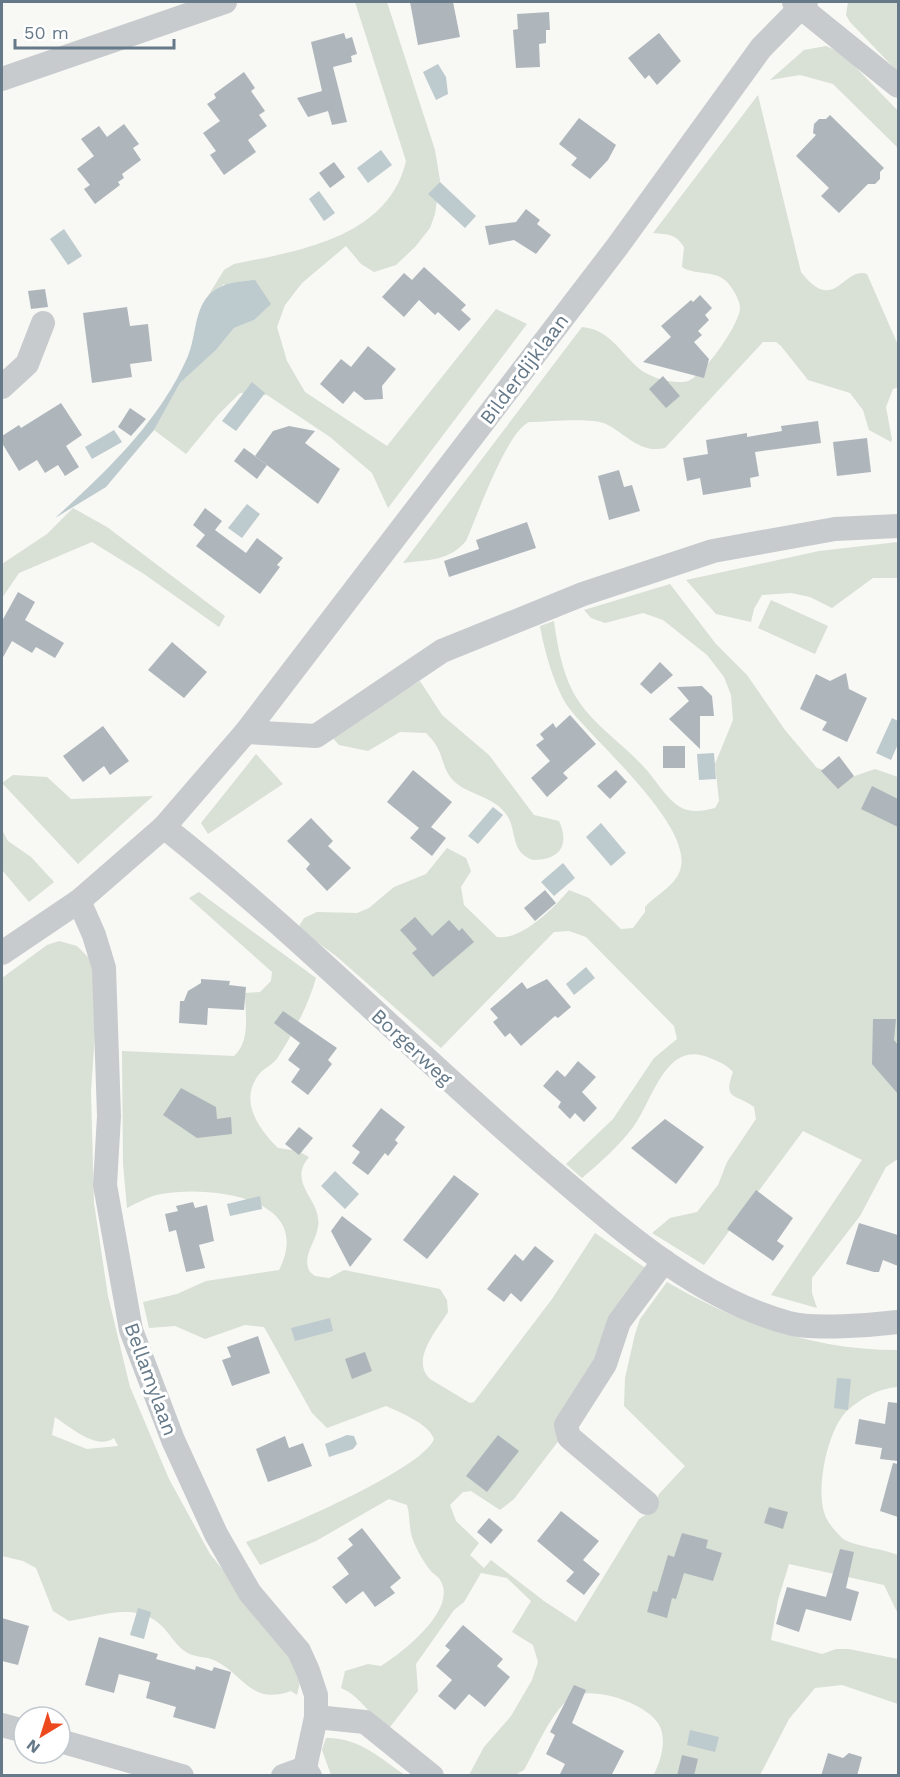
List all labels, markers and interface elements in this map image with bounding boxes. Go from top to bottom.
scale bar [15,12,174,50]
text: 50 m [24,22,69,43]
street label: Bilderdijklaan [475,309,573,429]
street label: Borgerweg [367,1004,458,1091]
street label: Bellamylaan [119,1319,183,1439]
north arrow [12,1705,72,1765]
text: N [23,1735,44,1758]

